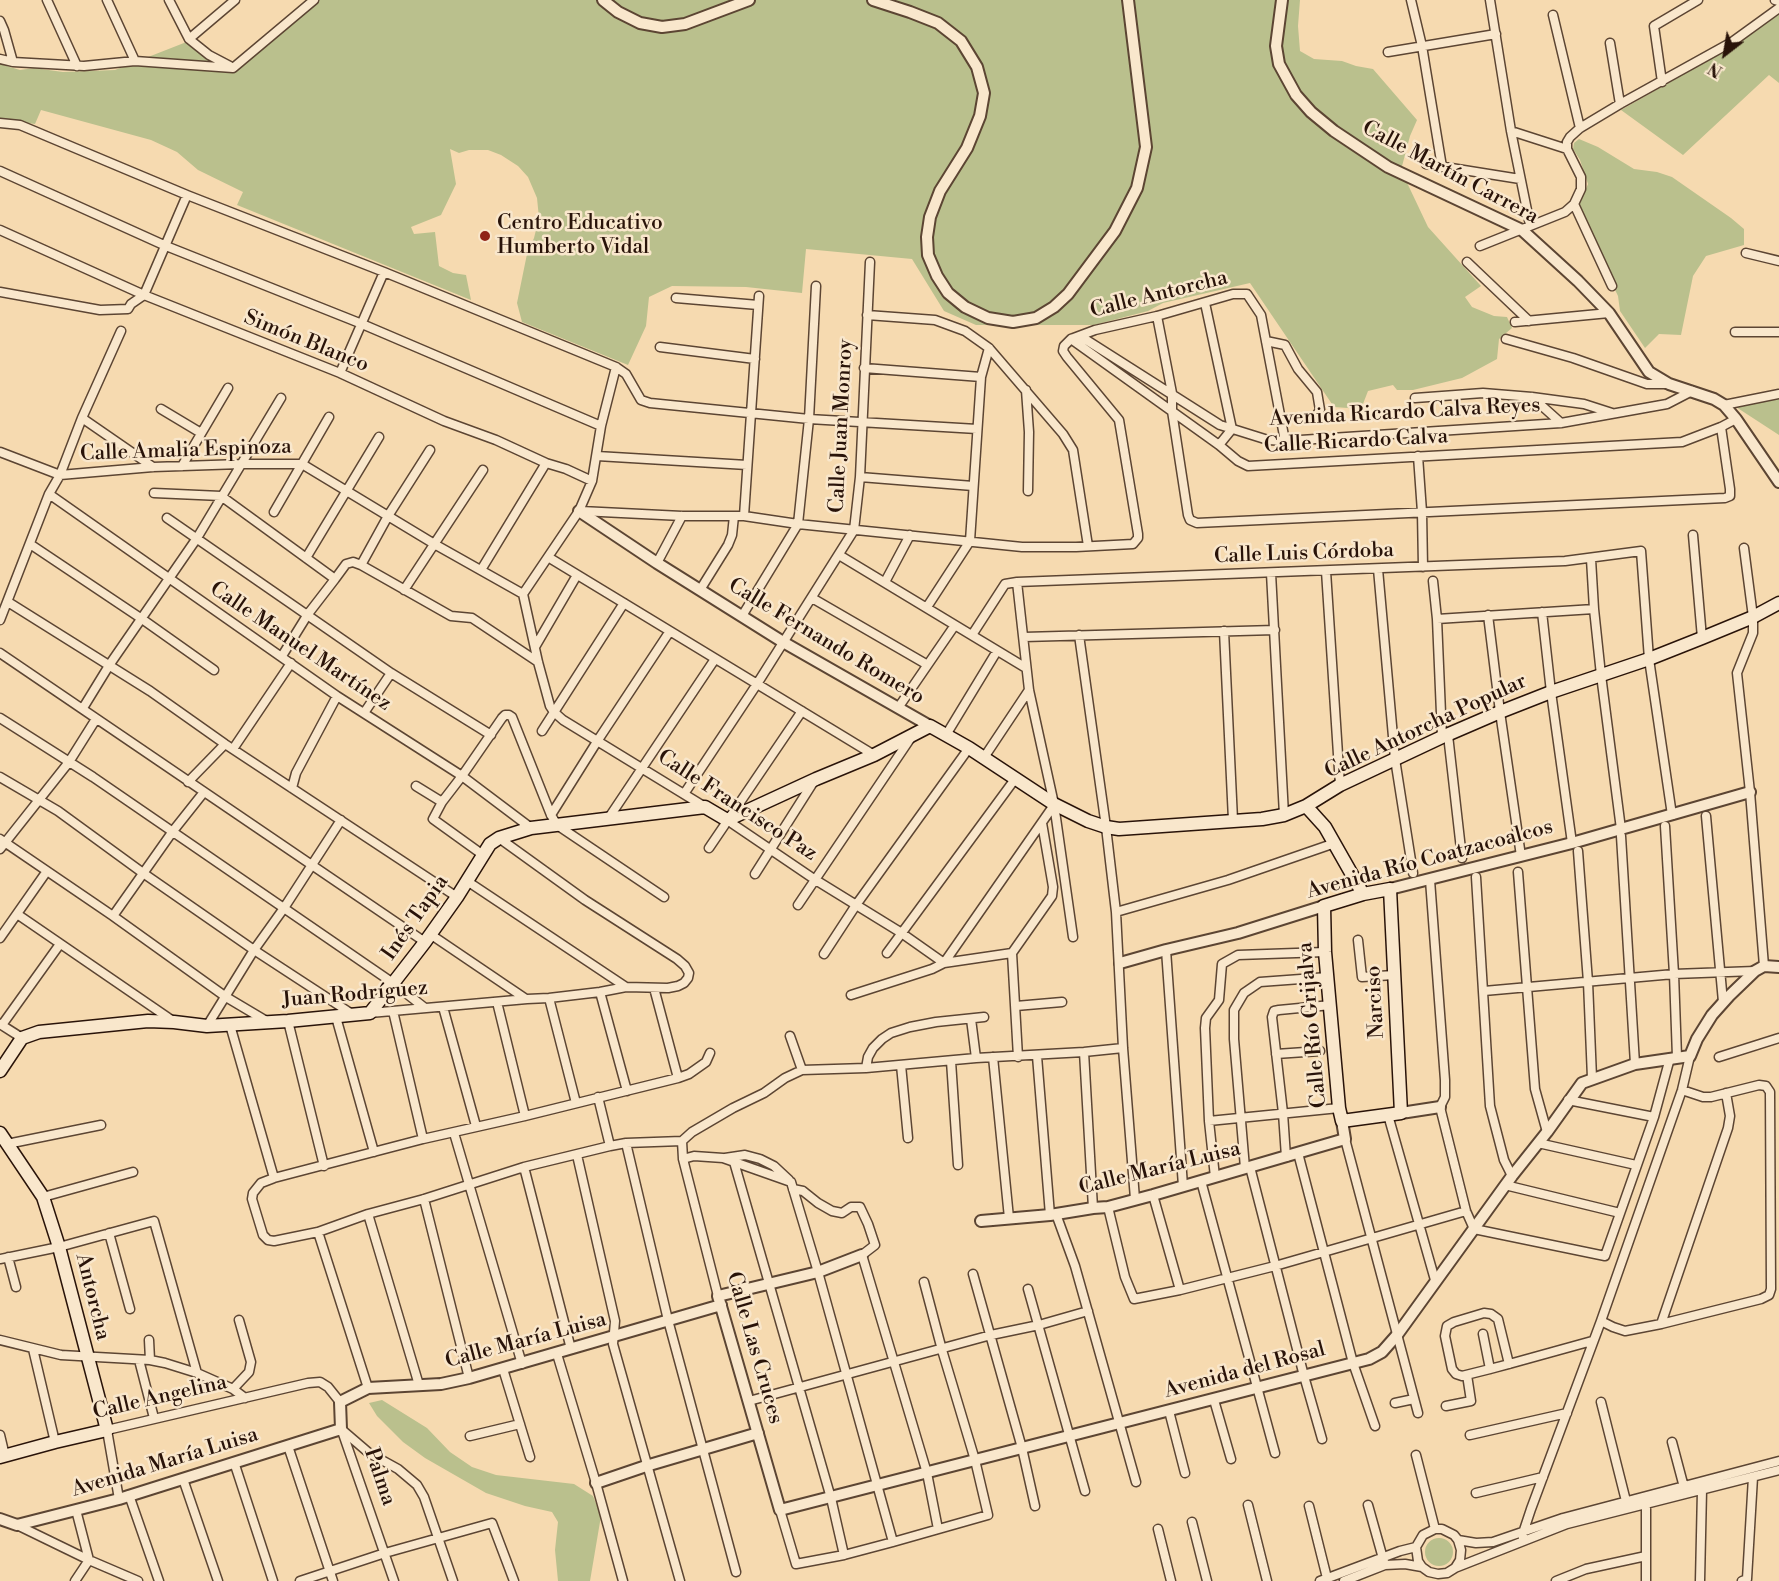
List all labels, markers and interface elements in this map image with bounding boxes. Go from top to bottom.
north arrow [1695,24,1755,84]
text: N [1705,58,1726,81]
street label: Calle Martín Carrera [1357,116,1543,230]
place label: Centro Educativo Humberto Vidal [497,211,663,261]
marker: Centro Educativo Humberto Vidal [478,229,492,243]
street label: Calle Antorcha [1088,266,1230,324]
street label: Simón Blanco [240,305,372,379]
street label: Calle Juan Monroy [825,338,859,514]
street label: Avenida Ricardo Calva Reyes [1269,393,1541,433]
street label: Calle Ricardo Calva [1263,425,1449,459]
street label: Calle Amalia Espinoza [80,435,292,467]
street label: Calle Luis Córdoba [1214,538,1394,570]
street label: Calle Fernando Romero [723,573,929,711]
street label: Calle Manuel Martínez [204,577,396,717]
street label: Calle Antorcha Popular [1321,669,1531,785]
street label: Calle Francisco Paz [652,745,822,867]
street label: Avenida Río Coatzacoalcos [1304,815,1556,905]
street label: Inés Tapia [377,870,455,966]
street label: Calle Río Grijalva [1293,941,1333,1109]
street label: Narciso [1361,965,1391,1039]
street label: Juan Rodríguez [281,976,429,1014]
street label: Calle María Luisa [1077,1137,1243,1201]
street label: Antorcha [69,1251,115,1343]
street label: Calle Las Cruces [720,1269,788,1427]
street label: Calle María Luisa [443,1307,609,1375]
street label: Avenida del Rosal [1162,1337,1328,1405]
street label: Calle Angelina [90,1370,230,1426]
street label: Avenida María Luisa [69,1423,261,1503]
street label: Palma [357,1445,401,1509]

